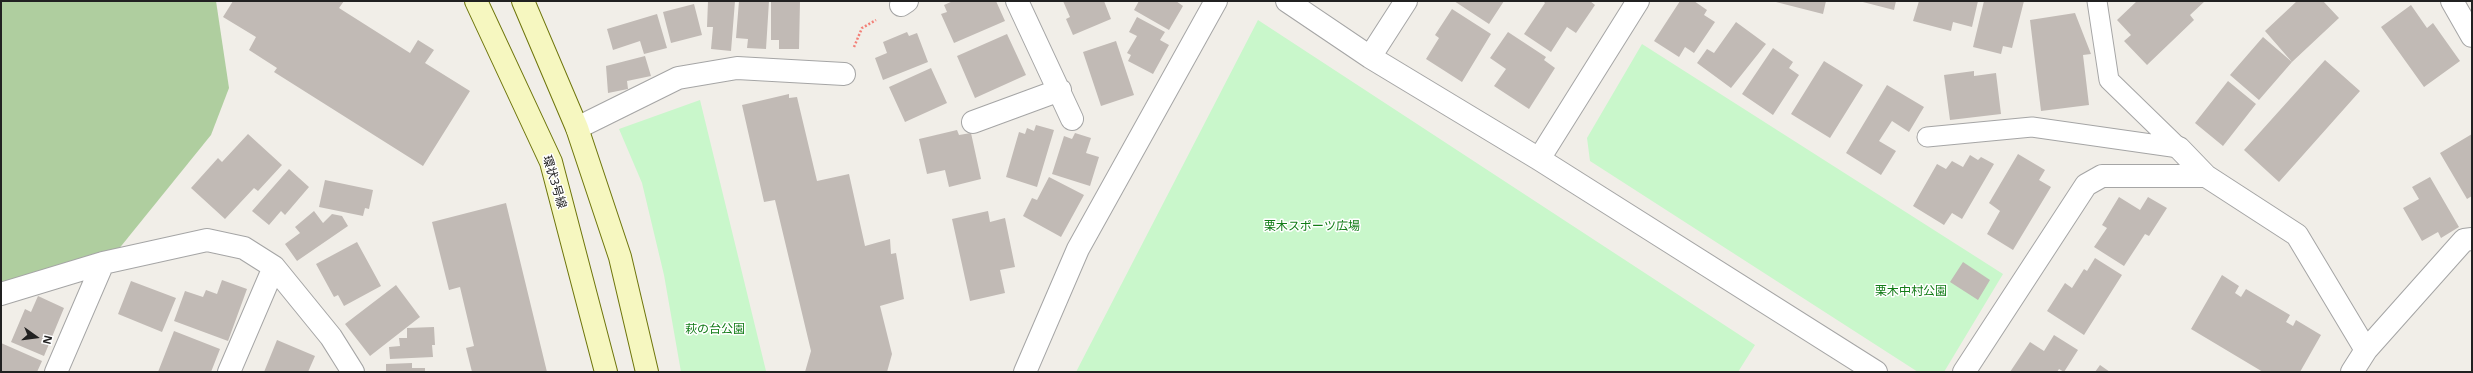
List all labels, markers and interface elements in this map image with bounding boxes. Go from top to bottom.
street label: 環状3号線 [539,154,569,210]
park label: 栗木スポーツ広場 [1264,220,1360,234]
park label: 栗木中村公園 [1875,285,1947,299]
north arrow [16,317,56,357]
park label: 萩の台公園 [685,323,745,337]
text: N [40,334,56,346]

